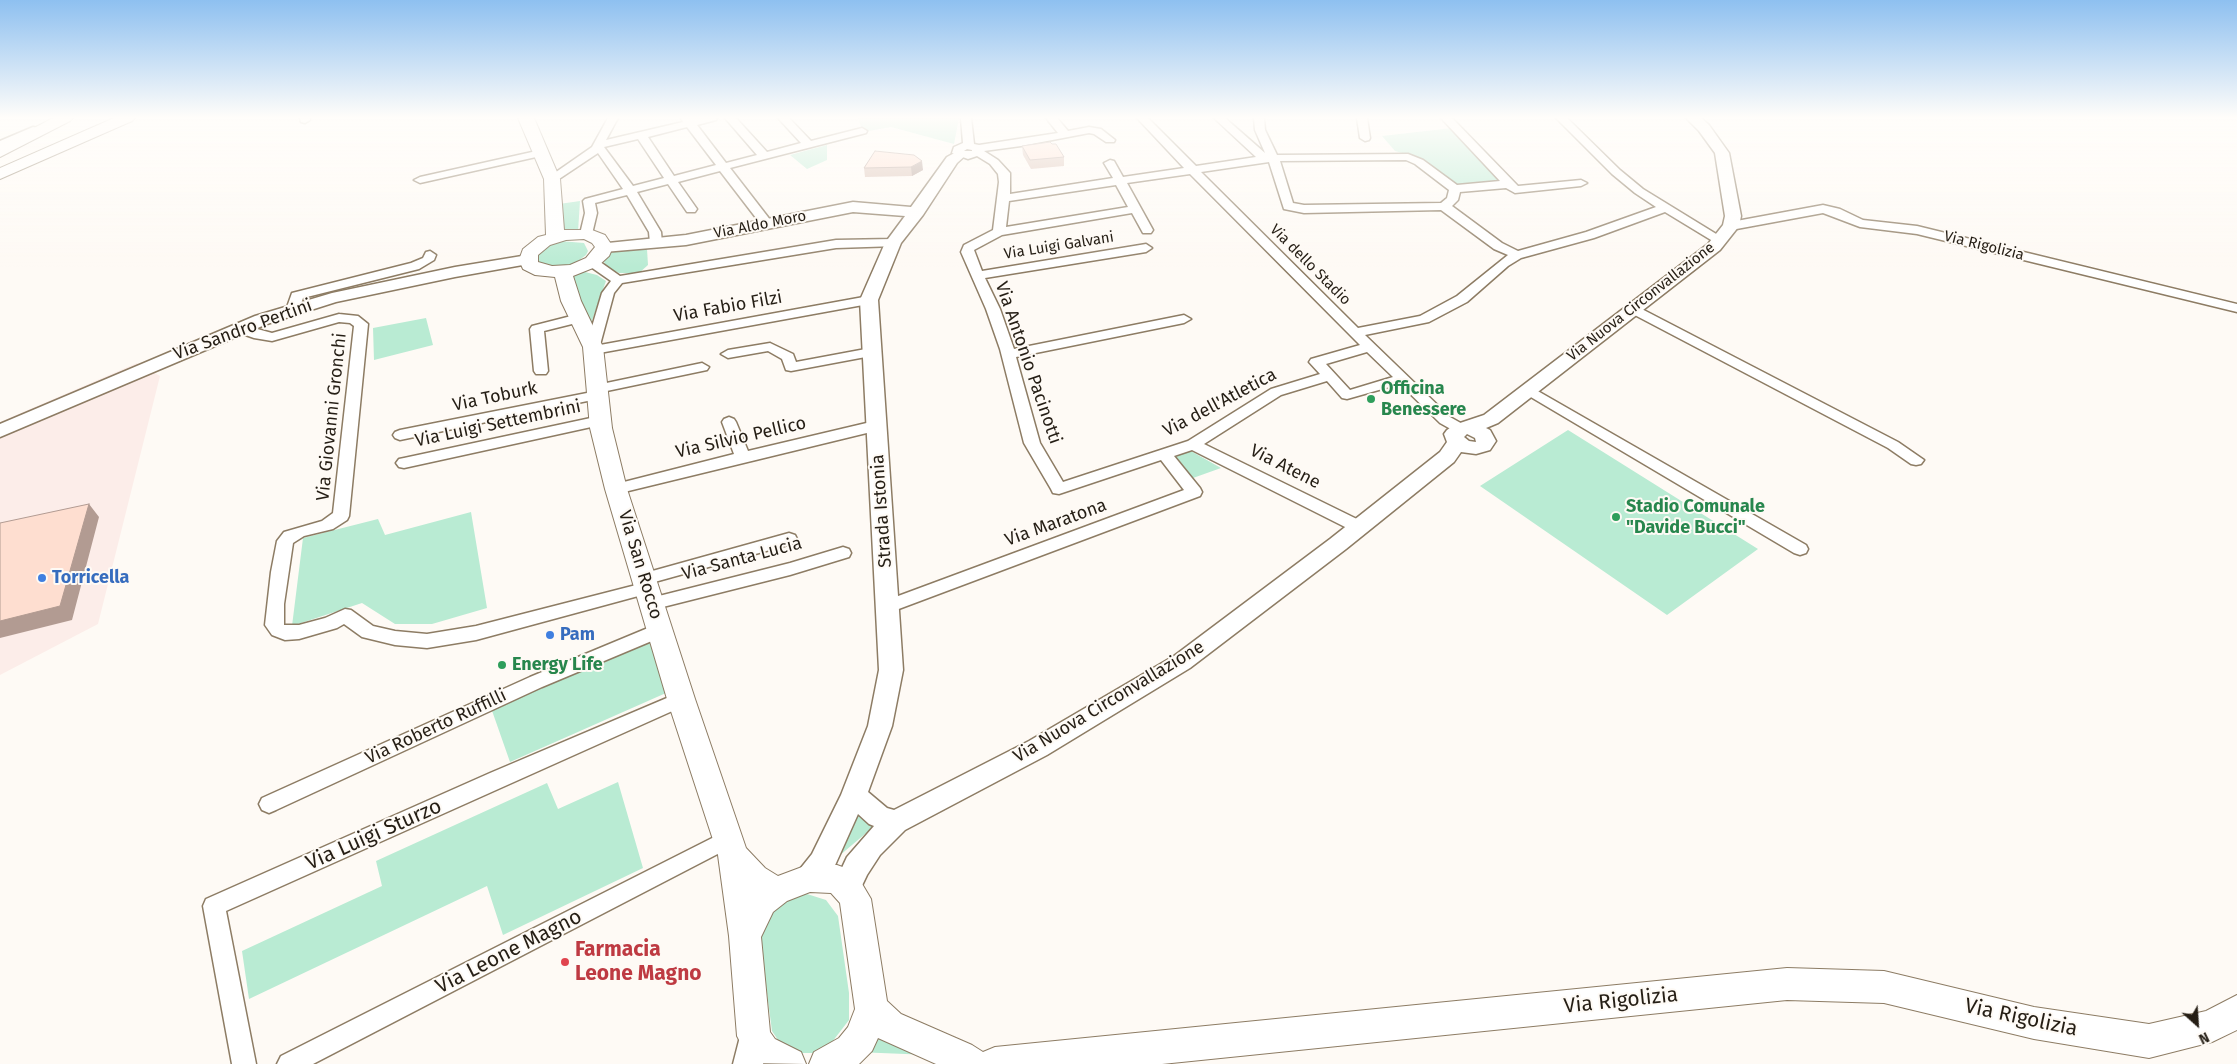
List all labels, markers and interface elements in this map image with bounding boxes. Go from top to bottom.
street label: Via Aldo Moro [712,207,808,243]
street label: Via dello Stadio [1266,221,1354,309]
street label: Via Rigolizia [1942,227,2026,265]
street label: Via Luigi Galvani [1003,228,1115,264]
street label: Via Nuova Circonvallazione [1564,239,1718,365]
street label: Via Antonio Pacinotti [990,279,1066,447]
street label: Via Fabio Filzi [672,287,784,327]
street label: Via Sandro Pertini [171,295,315,365]
street label: Via Giovanni Gronchi [312,332,352,502]
street label: Via dell'Atletica [1160,364,1280,442]
street label: Via Toburk [451,378,539,416]
place label: Officina Benessere [1381,378,1466,420]
marker: Officina Benessere [1365,393,1377,405]
street label: Via Luigi Settembrini [413,396,583,452]
street label: Via Silvio Pellico [674,413,808,463]
street label: Via Atene [1246,440,1324,494]
street label: Strada Istonia [867,454,897,568]
street label: Via Maratona [1002,495,1110,551]
place label: Stadio Comunale "Davide Bucci" [1626,496,1765,538]
street label: Via San Rocco [613,508,667,622]
marker: Stadio Comunale "Davide Bucci" [1610,511,1622,523]
street label: Via Santa Lucia [680,533,804,585]
place label: Torricella [52,567,129,589]
marker: Torricella [36,572,48,584]
place label: Pam [560,624,595,646]
marker: Pam [544,629,556,641]
street label: Via Nuova Circonvallazione [1010,636,1208,768]
place label: Energy Life [512,654,603,676]
marker: Energy Life [496,659,508,671]
street label: Via Roberto Ruffilli [362,685,510,769]
street label: Via Luigi Sturzo [302,794,446,876]
street label: Via Leone Magno [432,904,586,1000]
place label: Farmacia Leone Magno [575,937,702,987]
marker: Farmacia Leone Magno [559,956,571,968]
street label: Via Rigolizia [1563,982,1679,1020]
street label: Via Rigolizia [1962,994,2080,1042]
north arrow [2172,999,2222,1049]
text: N [2196,1028,2212,1048]

